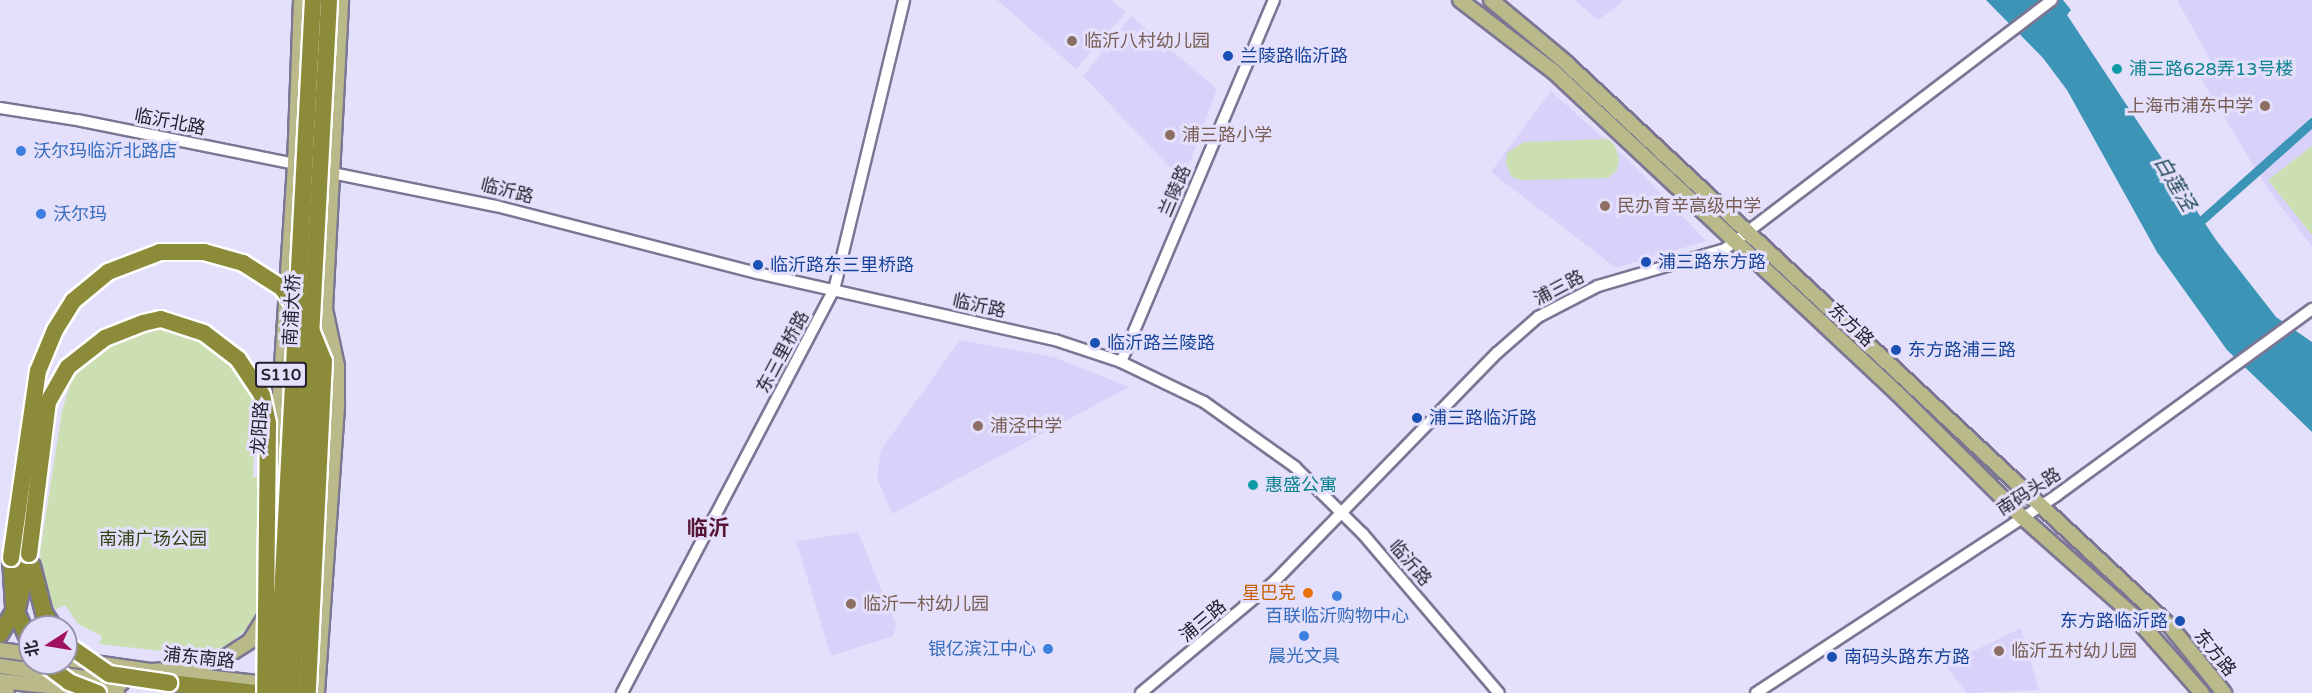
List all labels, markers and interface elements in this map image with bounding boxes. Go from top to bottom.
place label: 临沂八村幼儿园 [1084,30,1210,52]
marker: 临沂八村幼儿园 [1065,34,1079,48]
place label: 兰陵路临沂路 [1240,45,1348,67]
marker: 兰陵路临沂路 [1221,49,1235,63]
place label: 浦三路628弄13号楼 [2129,58,2294,80]
marker: 浦三路628弄13号楼 [2110,62,2124,76]
place label: 上海市浦东中学 [2127,95,2253,117]
marker: 上海市浦东中学 [2258,99,2272,113]
street label: 临沂北路 [133,105,207,139]
place label: 浦三路小学 [1182,124,1272,146]
marker: 浦三路小学 [1163,128,1177,142]
place label: 沃尔玛临沂北路店 [33,140,177,162]
marker: 沃尔玛临沂北路店 [14,144,28,158]
water label: 白莲泾 [2148,152,2200,216]
street label: 兰陵路 [1155,162,1195,220]
street label: 临沂路 [478,174,536,208]
place label: 民办育辛高级中学 [1617,195,1761,217]
marker: 民办育辛高级中学 [1598,199,1612,213]
place label: 沃尔玛 [53,203,107,225]
marker: 沃尔玛 [34,207,48,221]
place label: 浦三路东方路 [1658,251,1766,273]
place label: 临沂路东三里桥路 [770,254,914,276]
marker: 浦三路东方路 [1639,255,1653,269]
marker: 临沂路东三里桥路 [751,258,765,272]
street label: 浦三路 [1530,266,1588,310]
street label: 南浦大桥 [279,273,305,347]
street label: 临沂路 [950,290,1008,322]
street label: 东方路 [1824,299,1878,351]
street label: 东三里桥路 [752,307,814,397]
place label: 临沂路兰陵路 [1107,332,1215,354]
marker: 临沂路兰陵路 [1088,336,1102,350]
place label: 东方路浦三路 [1908,339,2016,361]
marker: 东方路浦三路 [1889,343,1903,357]
road number: S110 [254,362,308,388]
street label: 龙阳路 [247,400,273,456]
place label: 浦三路临沂路 [1429,407,1537,429]
marker: 浦三路临沂路 [1410,411,1424,425]
place label: 浦泾中学 [990,415,1062,437]
marker: 浦泾中学 [971,419,985,433]
street label: 南码头路 [1993,463,2065,521]
place label: 惠盛公寓 [1265,474,1337,496]
marker: 惠盛公寓 [1246,478,1260,492]
district label: 临沂 [687,516,729,542]
park label: 南浦广场公园 [99,528,207,550]
street label: 临沂路 [1384,536,1436,590]
place label: 星巴克 [1242,582,1296,604]
marker: 星巴克 [1301,586,1315,600]
marker: 百联临沂购物中心 [1330,589,1344,603]
place label: 临沂一村幼儿园 [863,593,989,615]
street label: 浦三路 [1175,595,1231,647]
marker: 临沂一村幼儿园 [844,597,858,611]
place label: 百联临沂购物中心 [1265,605,1409,627]
place label: 东方路临沂路 [2060,610,2168,632]
marker: 东方路临沂路 [2173,614,2187,628]
north arrow [18,615,78,675]
street label: 东方路 [2190,625,2240,681]
marker: 晨光文具 [1297,629,1311,643]
text: 北 [21,638,44,658]
place label: 银亿滨江中心 [928,638,1036,660]
place label: 临沂五村幼儿园 [2011,640,2137,662]
marker: 银亿滨江中心 [1041,642,1055,656]
street label: 浦东南路 [162,643,236,673]
marker: 临沂五村幼儿园 [1992,644,2006,658]
place label: 晨光文具 [1268,645,1340,667]
place label: 南码头路东方路 [1844,646,1970,668]
marker: 南码头路东方路 [1825,650,1839,664]

